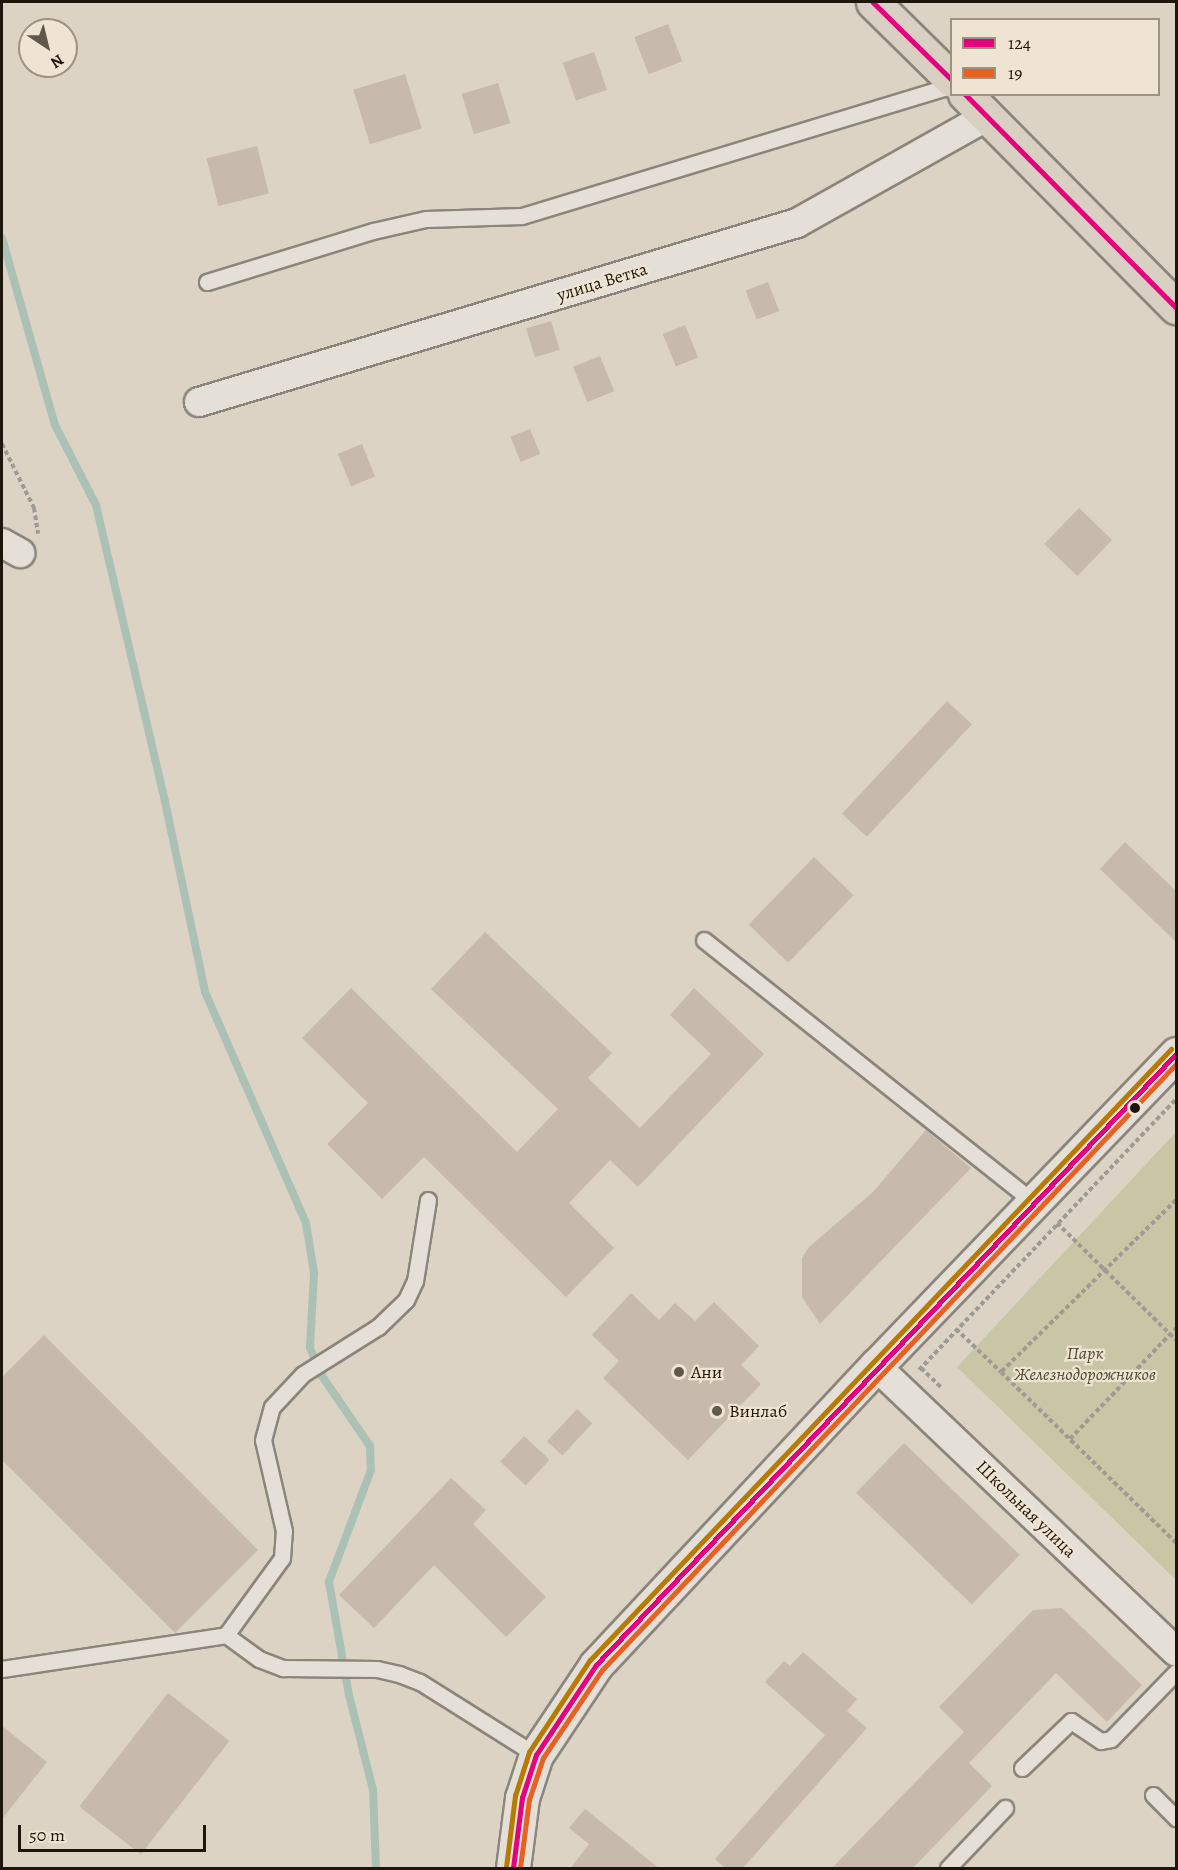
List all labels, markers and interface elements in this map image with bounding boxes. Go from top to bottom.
north arrow [18,18,78,78]
legend [950,18,1160,96]
text: 124 [1008,31,1031,55]
text: N [46,49,68,73]
text: 19 [1008,61,1022,85]
street label: улица Ветка [554,258,650,306]
unlabelled marker [1129,1102,1141,1114]
park label: Парк Железнодорожников [1014,1343,1156,1386]
place label: Ани [691,1361,722,1383]
marker: Ани [672,1365,686,1379]
place label: Винлаб [729,1400,787,1422]
marker: Винлаб [710,1404,724,1418]
street label: Школьная улица [971,1456,1081,1562]
scale bar [21,1813,208,1851]
text: 50 m [29,1823,65,1847]

